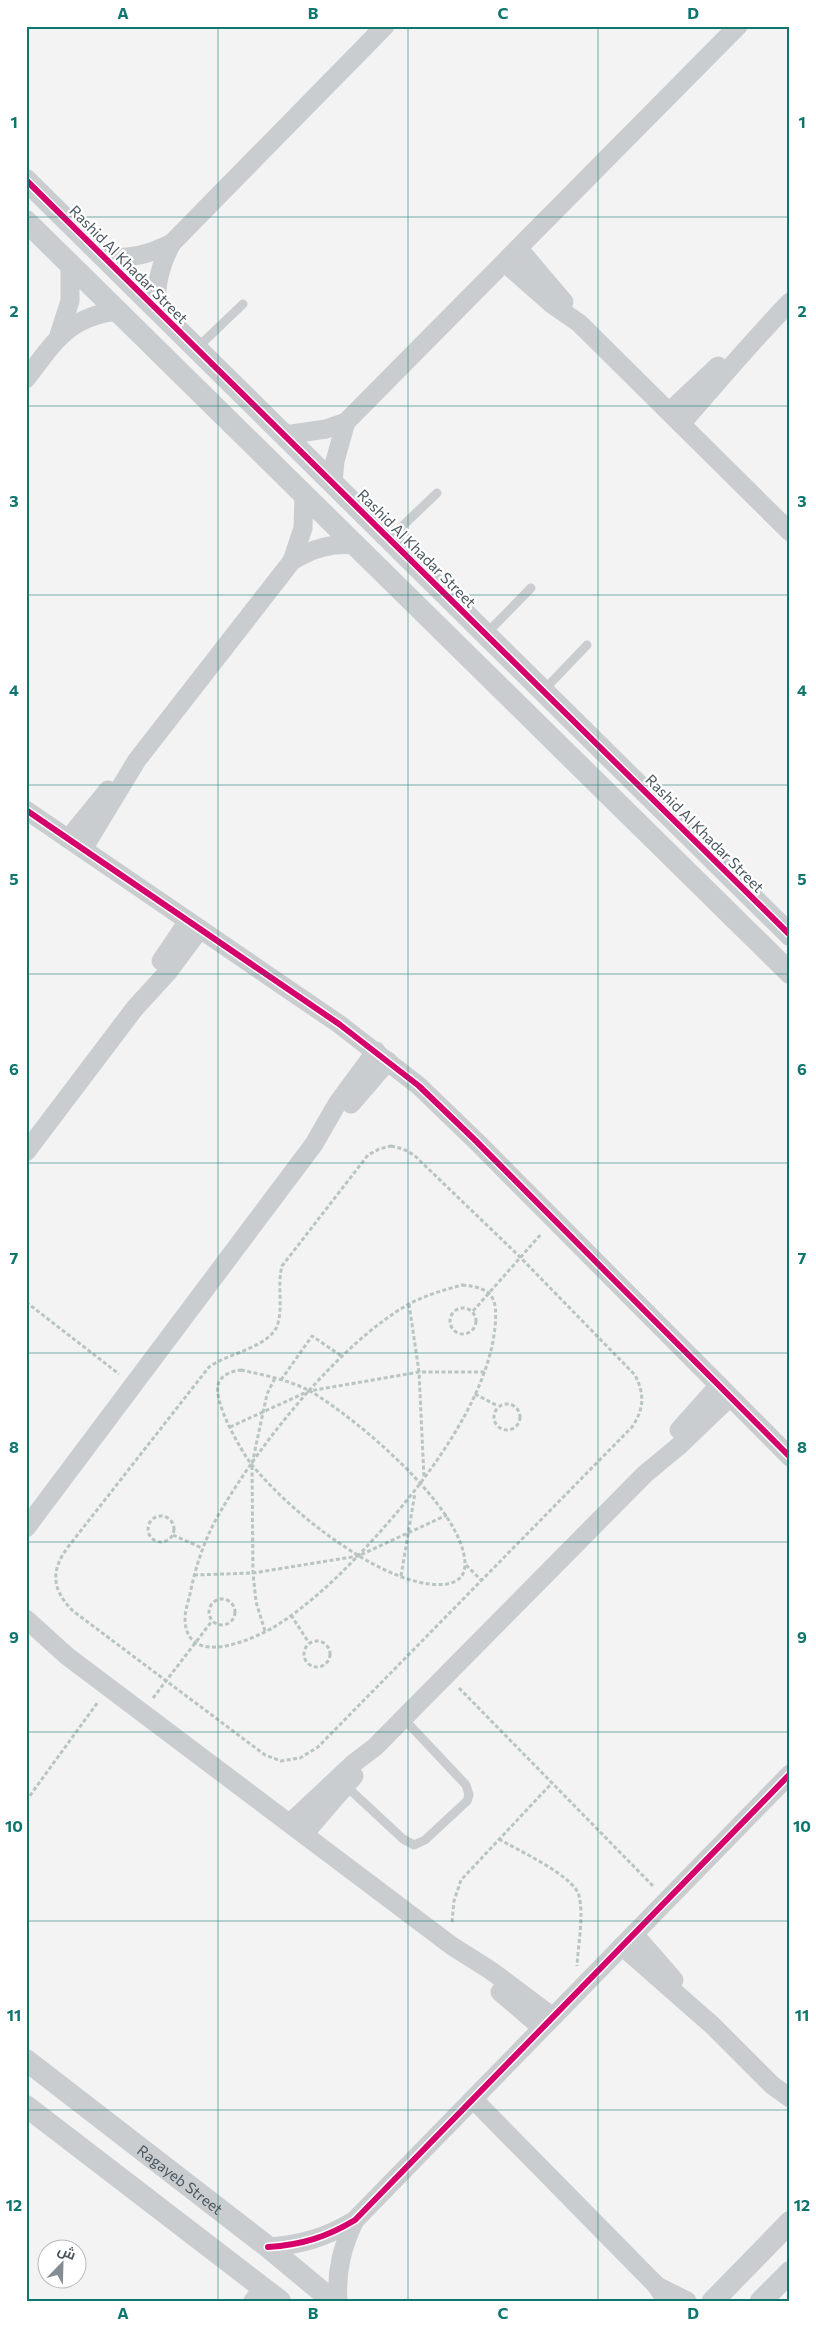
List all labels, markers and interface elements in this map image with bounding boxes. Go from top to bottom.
text: A [117,3,129,22]
text: B [308,3,319,22]
text: C [498,3,509,22]
text: D [687,3,699,22]
text: 1 [10,112,18,131]
text: 1 [798,112,806,131]
street label: Rashid Al Khadar Street [66,201,192,327]
text: 2 [9,301,19,320]
text: 2 [797,301,807,320]
street label: Rashid Al Khadar Street [354,485,480,611]
text: 3 [9,491,19,510]
text: 3 [797,491,807,510]
text: 4 [9,680,19,699]
text: 4 [797,680,807,699]
street label: Rashid Al Khadar Street [642,770,768,896]
text: 5 [9,869,19,888]
text: 5 [797,869,807,888]
text: 6 [9,1059,19,1078]
text: 6 [797,1059,807,1078]
text: 7 [10,1248,19,1267]
text: 7 [798,1248,807,1267]
text: 8 [9,1437,19,1456]
text: 8 [797,1437,807,1456]
text: 9 [9,1627,19,1646]
text: 9 [797,1627,807,1646]
text: 10 [5,1816,23,1835]
text: 10 [793,1816,811,1835]
text: 11 [7,2005,21,2024]
text: 11 [795,2005,809,2024]
street label: Ragayeb Street [134,2141,227,2218]
text: 12 [6,2195,22,2214]
text: 12 [794,2195,810,2214]
north arrow [38,2240,88,2290]
text: ش [55,2240,79,2264]
text: A [117,2303,129,2322]
text: B [308,2303,319,2322]
text: C [498,2303,509,2322]
text: D [687,2303,699,2322]

